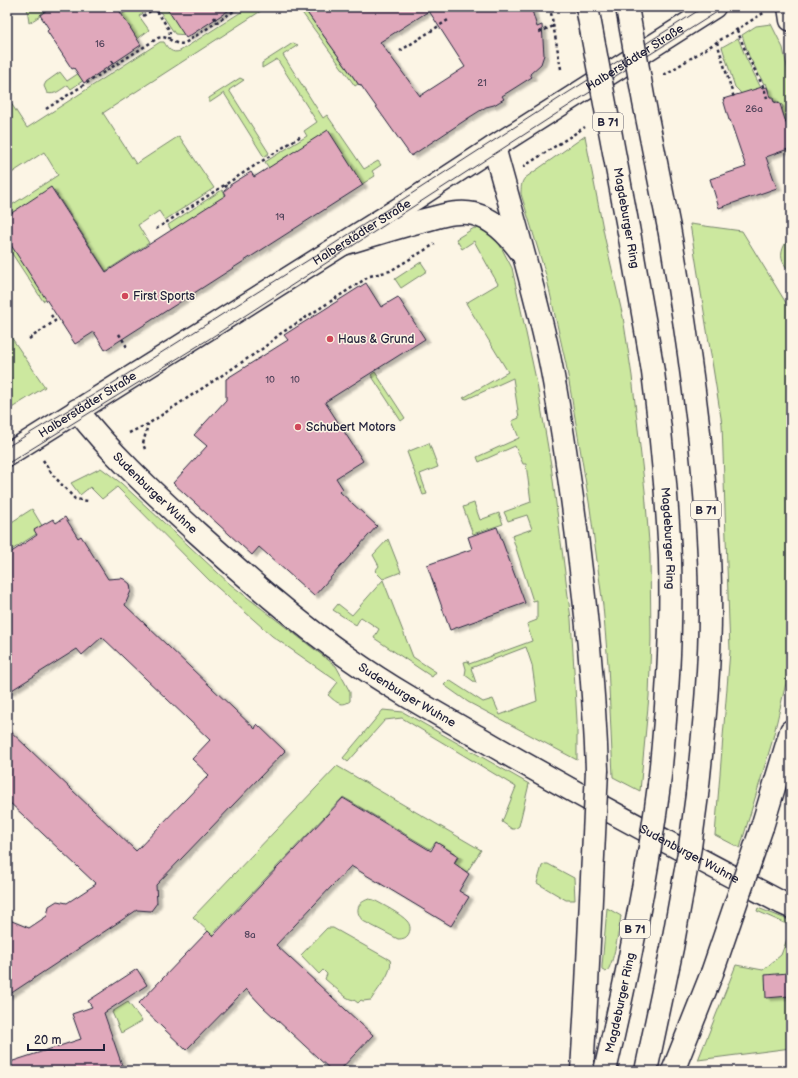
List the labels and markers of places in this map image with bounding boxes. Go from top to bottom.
place label: First Sports [133,289,195,304]
marker: First Sports [120,291,130,301]
place label: Haus & Grund [338,332,414,347]
marker: Haus & Grund [325,334,335,344]
place label: Schubert Motors [306,420,396,435]
marker: Schubert Motors [293,422,303,432]

